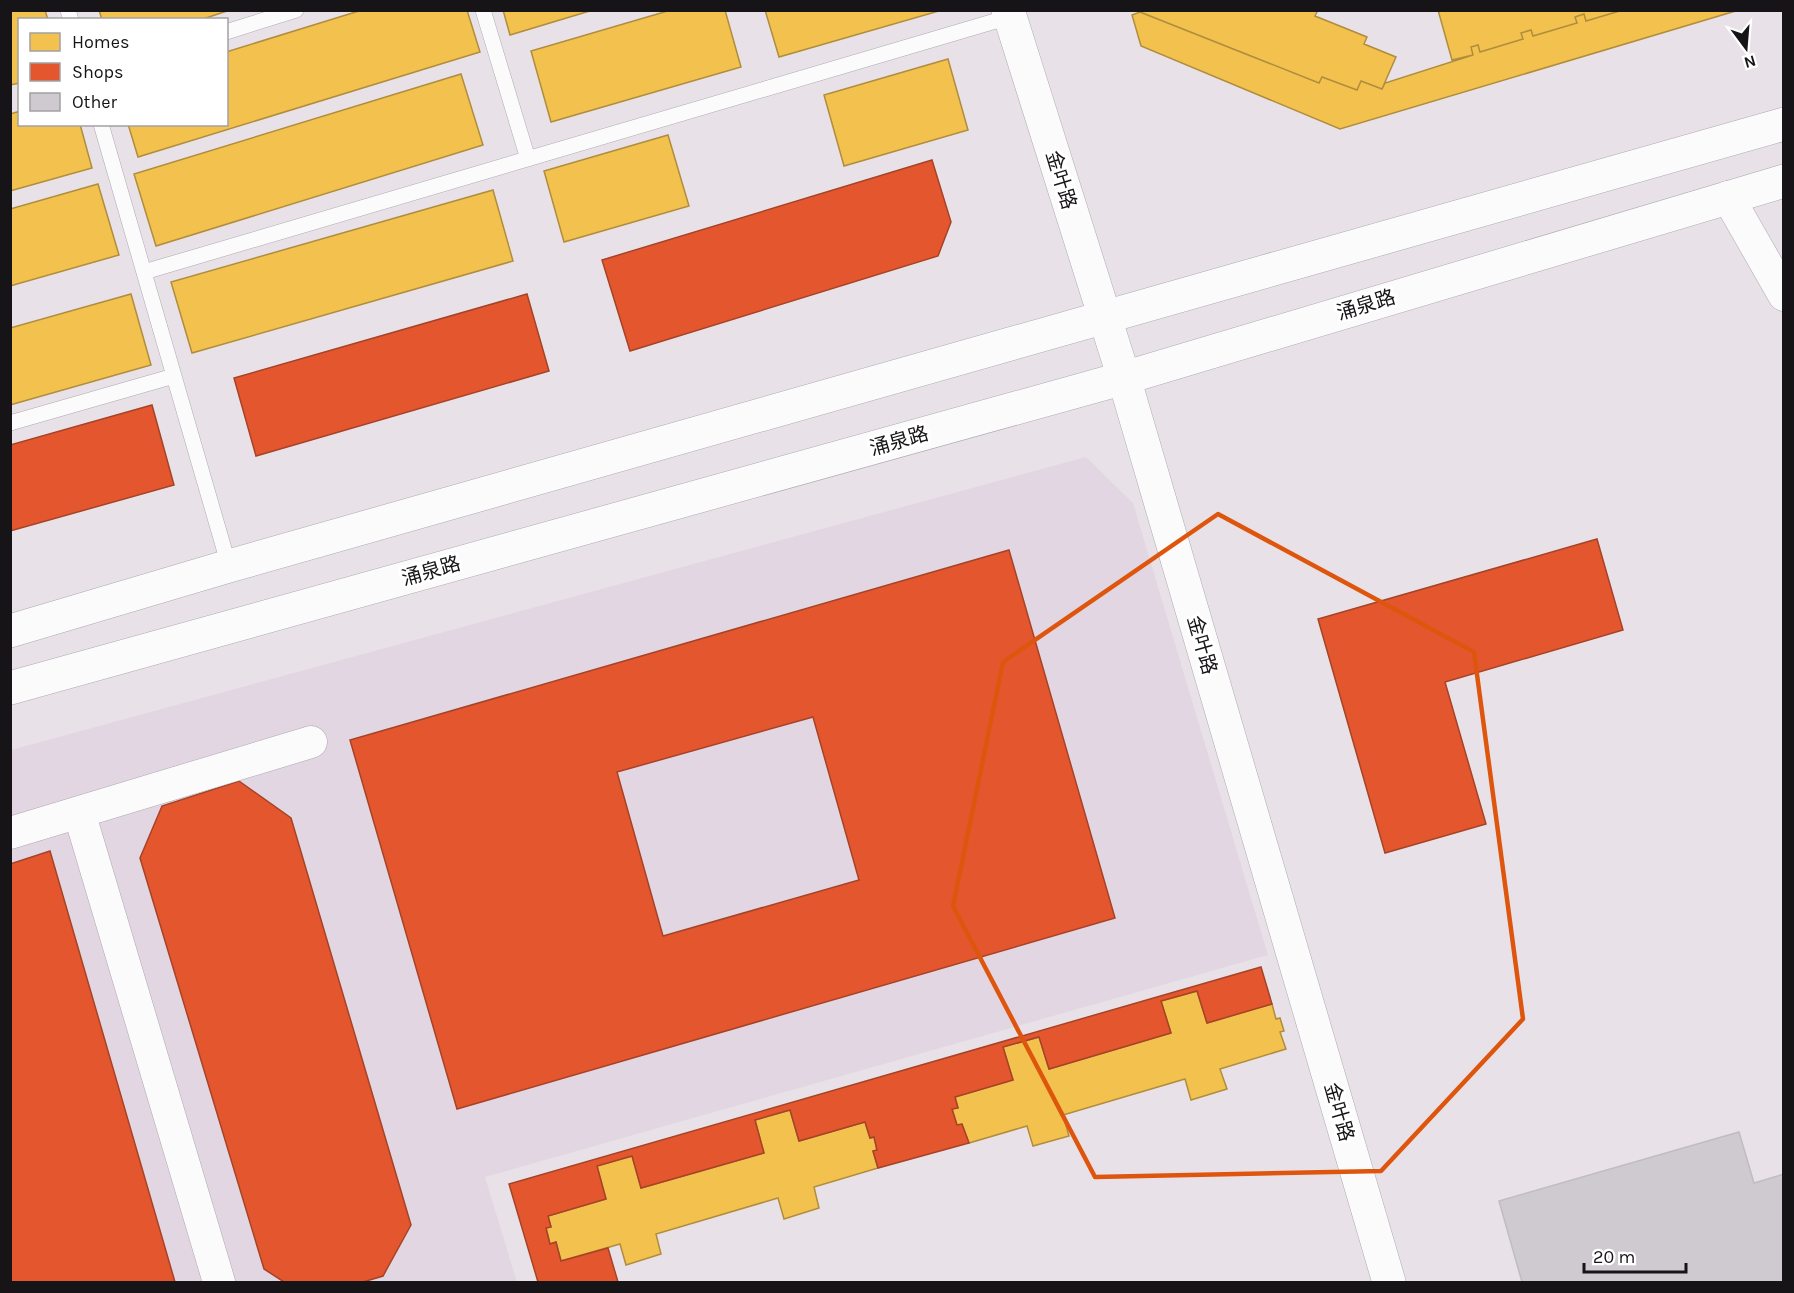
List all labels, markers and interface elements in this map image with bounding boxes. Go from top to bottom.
legend [18,18,228,126]
north arrow [1716,18,1776,78]
text: Homes [72,31,129,53]
text: N [1742,51,1758,73]
text: Shops [72,61,124,83]
text: Other [72,91,117,113]
street label: 金叶路 [1041,148,1081,212]
street label: 涌泉路 [1334,285,1398,325]
street label: 涌泉路 [867,422,931,460]
street label: 涌泉路 [399,552,463,590]
street label: 金叶路 [1183,613,1221,677]
street label: 金叶路 [1320,1080,1358,1144]
scale bar [1584,1236,1686,1274]
text: 20 m [1593,1246,1635,1268]

